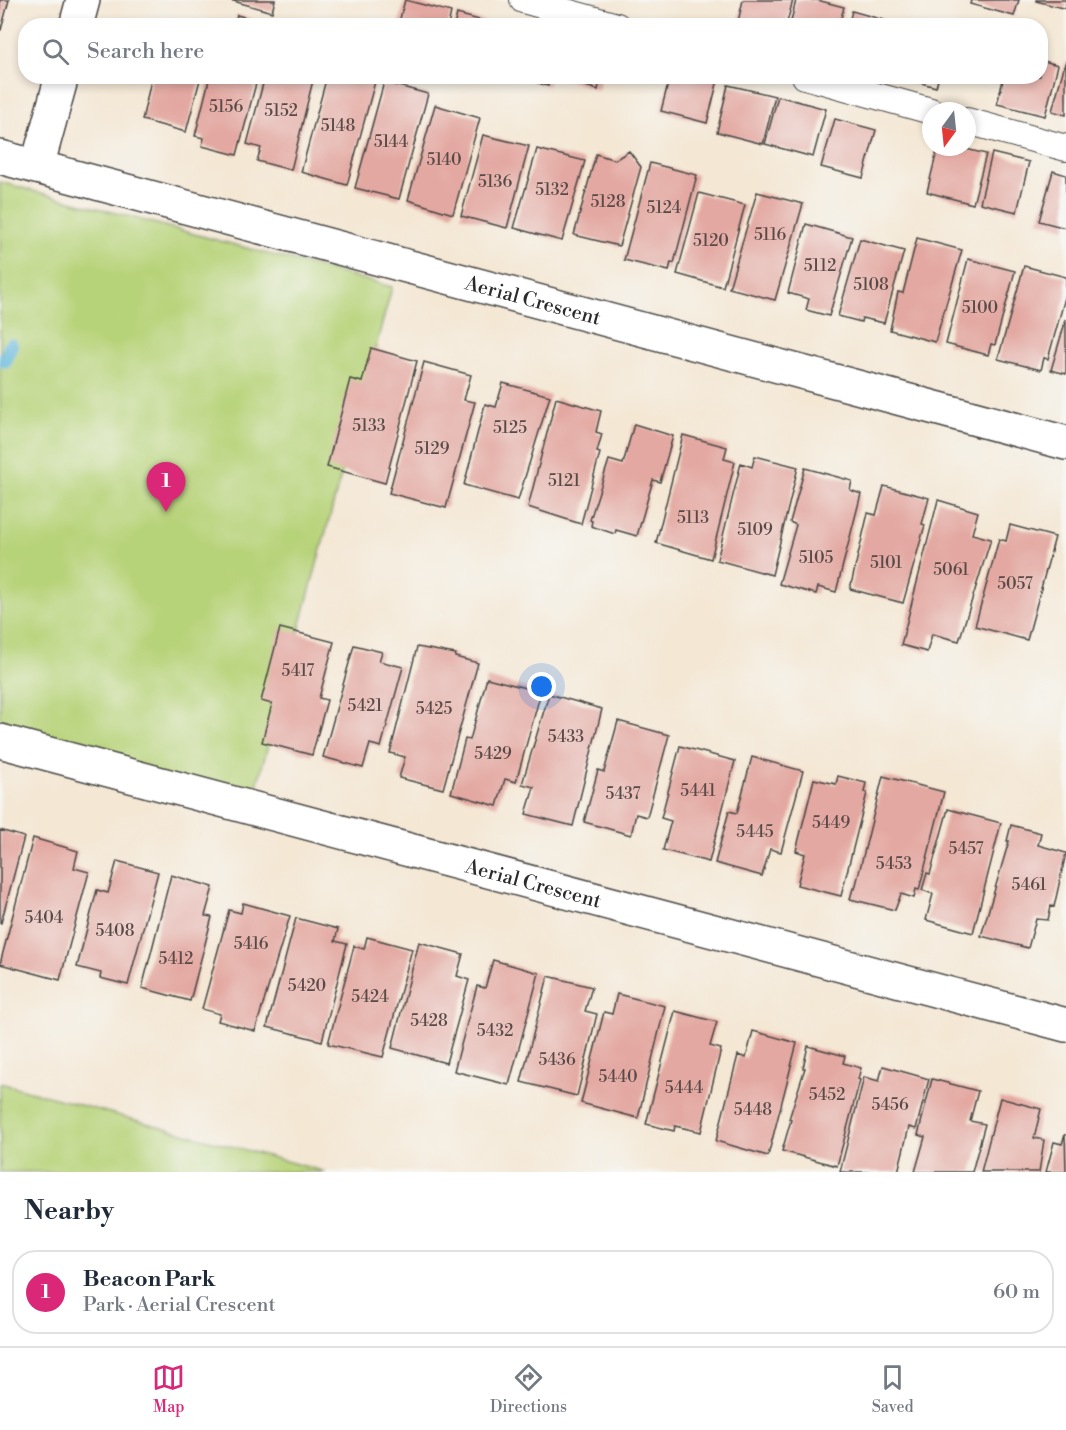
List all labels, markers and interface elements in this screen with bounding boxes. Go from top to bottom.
search box [18,18,1048,84]
icon: search [39,35,72,68]
text: Search here [87,38,204,65]
house number: 5156 [209,97,243,117]
house number: 5152 [264,101,298,121]
north arrow [922,102,976,156]
house number: 5148 [321,116,355,136]
house number: 5144 [374,132,409,152]
house number: 5140 [426,150,462,170]
house number: 5136 [478,172,512,192]
house number: 5132 [535,180,569,200]
house number: 5128 [591,192,626,212]
house number: 5124 [647,198,682,218]
house number: 5116 [754,225,786,245]
house number: 5120 [693,231,729,251]
house number: 5112 [804,256,836,276]
street label: Aerial Crescent [461,271,603,332]
house number: 5108 [853,275,889,295]
house number: 5100 [962,298,998,318]
house number: 5133 [352,416,386,436]
house number: 5125 [493,418,527,438]
house number: 5129 [415,439,450,459]
pin: 1 [146,462,186,512]
house number: 5121 [548,471,580,491]
house number: 5113 [677,508,709,528]
house number: 5109 [737,520,773,540]
house number: 5105 [799,548,833,568]
house number: 5101 [870,553,902,573]
house number: 5061 [933,560,969,580]
house number: 5057 [997,574,1033,594]
house number: 5417 [282,661,314,681]
your location [527,672,556,701]
house number: 5421 [348,696,383,716]
house number: 5425 [416,699,452,719]
house number: 5433 [548,727,584,747]
house number: 5429 [474,744,512,764]
house number: 5441 [680,781,716,801]
house number: 5437 [605,784,641,804]
house number: 5449 [812,813,850,833]
house number: 5445 [736,822,774,842]
house number: 5457 [949,839,983,859]
street label: Aerial Crescent [461,854,604,915]
house number: 5453 [876,854,912,874]
house number: 5461 [1012,875,1046,895]
house number: 5404 [25,908,64,928]
house number: 5408 [95,921,135,941]
house number: 5416 [234,934,269,954]
house number: 5412 [159,949,194,969]
house number: 5420 [288,976,326,996]
house number: 5424 [351,987,389,1007]
house number: 5428 [410,1011,448,1031]
house number: 5432 [477,1021,513,1041]
house number: 5436 [538,1050,576,1070]
house number: 5440 [598,1067,638,1087]
house number: 5444 [665,1078,704,1098]
house number: 5452 [809,1085,845,1105]
house number: 5456 [871,1095,909,1115]
house number: 5448 [734,1100,772,1120]
text: Nearby [24,1195,114,1227]
text: Beacon Park [83,1266,215,1293]
text: 1 [41,1280,50,1305]
text: 60 m [993,1280,1040,1305]
text: Park · Aerial Crescent [83,1293,276,1318]
tab: Map [152,1361,185,1417]
tab: Directions [490,1361,567,1417]
tab: Saved [872,1361,914,1417]

